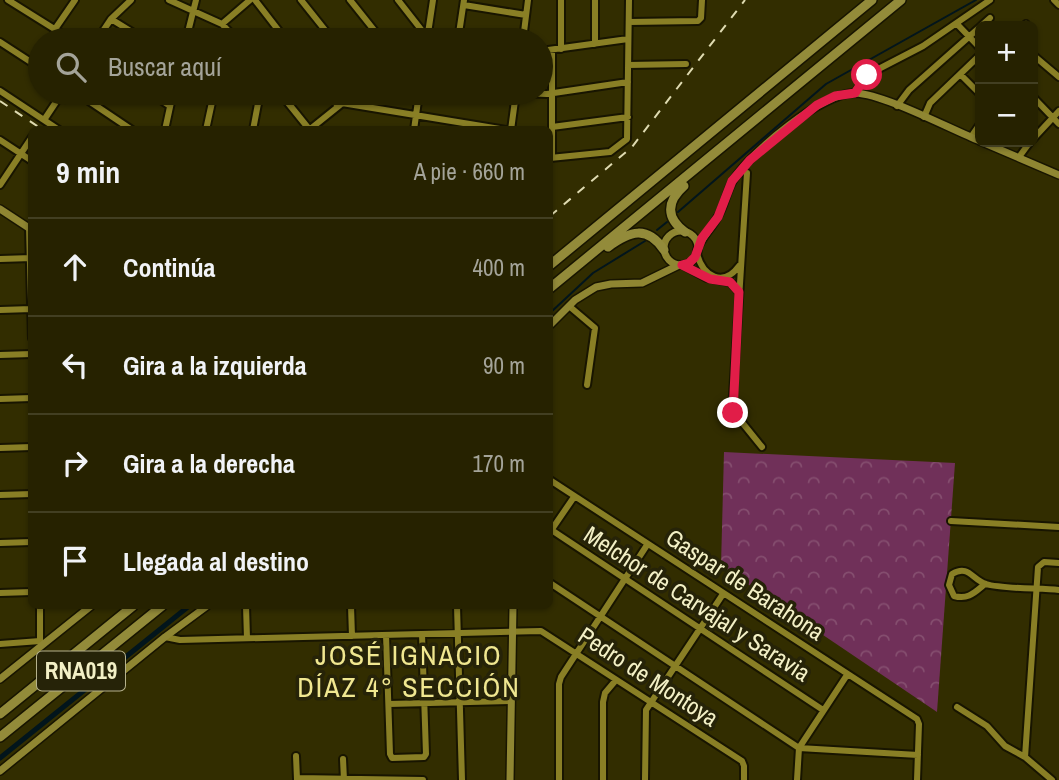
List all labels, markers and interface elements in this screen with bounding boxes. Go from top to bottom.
map controls [975,21,1038,147]
button: + [975,21,1038,84]
search box [28,28,553,105]
icon: search [52,48,90,86]
text: Buscar aquí [108,49,222,84]
route start [851,59,882,90]
button: − [975,84,1038,147]
text: 9 min [56,152,120,192]
text: A pie · 660 m [414,156,525,187]
icon: ahead [56,248,94,286]
text: Continúa [123,250,215,285]
text: 400 m [473,252,525,283]
icon: left [56,346,94,384]
text: Gira a la izquierda [123,348,307,383]
text: 90 m [483,350,525,381]
route end [717,397,748,428]
icon: right [56,444,94,482]
text: Gira a la derecha [123,446,295,481]
text: 170 m [473,448,525,479]
street label: Melchor de Carvajal y Saravia [578,518,817,688]
street label: Gaspar de Barahona [660,521,831,647]
icon: arrive [56,542,94,580]
text: Llegada al destino [123,544,309,579]
street label: Pedro de Montoya [572,619,725,733]
district label: JOSÉ IGNACIO DÍAZ 4° SECCIÓN [297,636,521,706]
road number: RNA019 [37,652,125,691]

